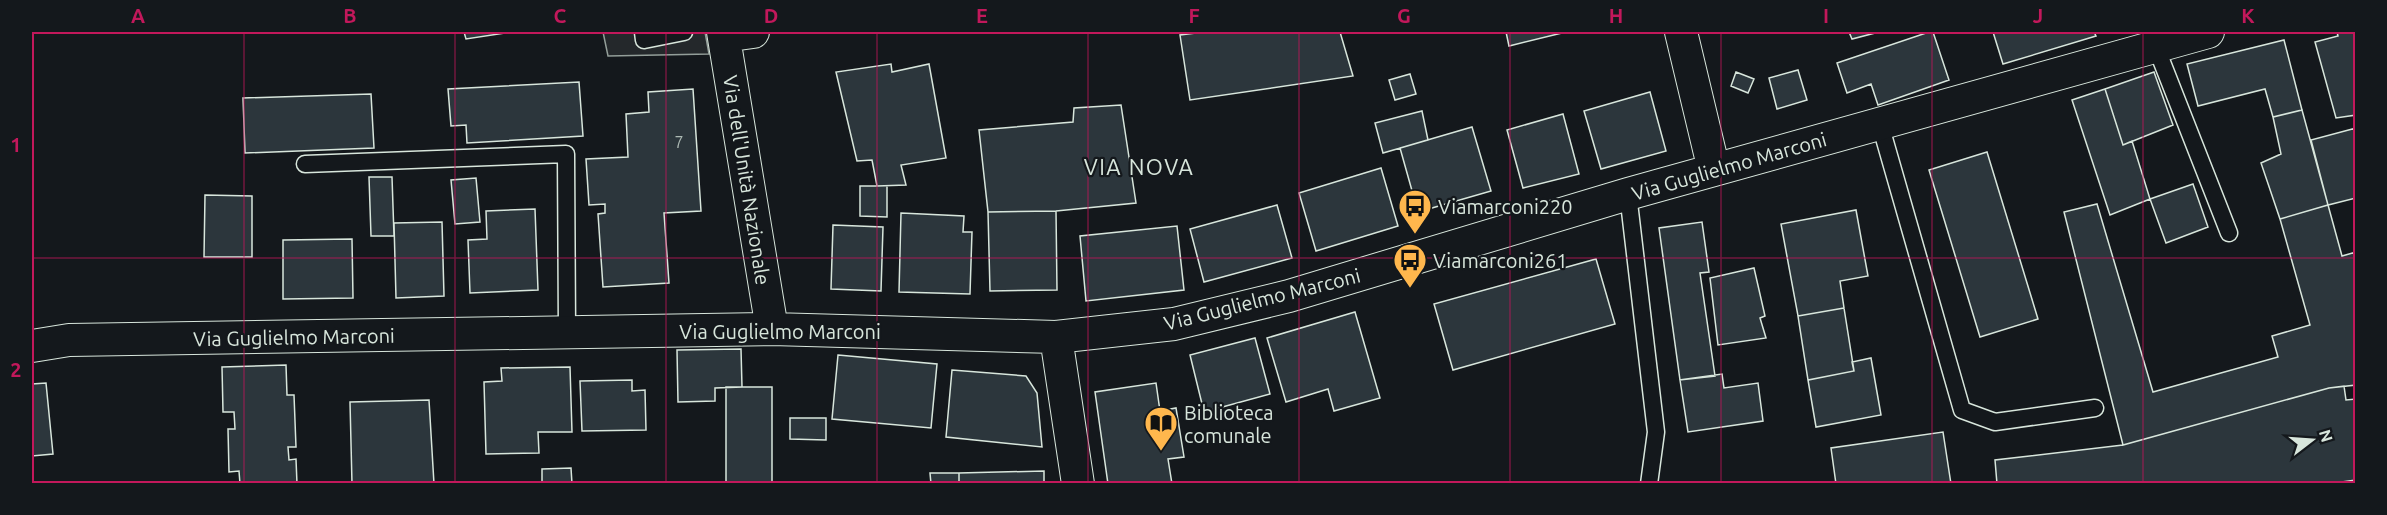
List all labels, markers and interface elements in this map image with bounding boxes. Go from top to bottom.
text: A [131,4,145,27]
text: B [343,4,357,27]
text: C [554,4,567,27]
text: D [764,4,778,27]
text: E [976,4,988,27]
text: F [1188,4,1200,27]
text: G [1397,4,1411,27]
text: H [1609,4,1623,27]
text: I [1823,4,1829,27]
text: J [2033,4,2043,27]
text: K [2241,4,2255,27]
street label: Via dell'Unità Nazionale [719,73,775,287]
street label: Via Guglielmo Marconi [1629,127,1829,205]
text: 1 [10,133,22,156]
house number: 7 [674,133,684,151]
district label: VIA NOVA [1084,154,1194,179]
bus stop icon: Viamarconi220 [1397,188,1433,235]
place label: Viamarconi220 [1438,195,1573,218]
bus stop icon: Viamarconi261 [1392,242,1428,289]
place label: Viamarconi261 [1433,249,1568,272]
street label: Via Guglielmo Marconi [1161,263,1363,335]
street label: Via Guglielmo Marconi [679,320,881,343]
street label: Via Guglielmo Marconi [193,324,395,350]
text: 2 [10,358,22,381]
place label: Biblioteca comunale [1184,401,1273,447]
library icon: Biblioteca comunale [1143,405,1179,452]
north arrow [2282,410,2342,470]
text: N [2316,427,2337,444]

